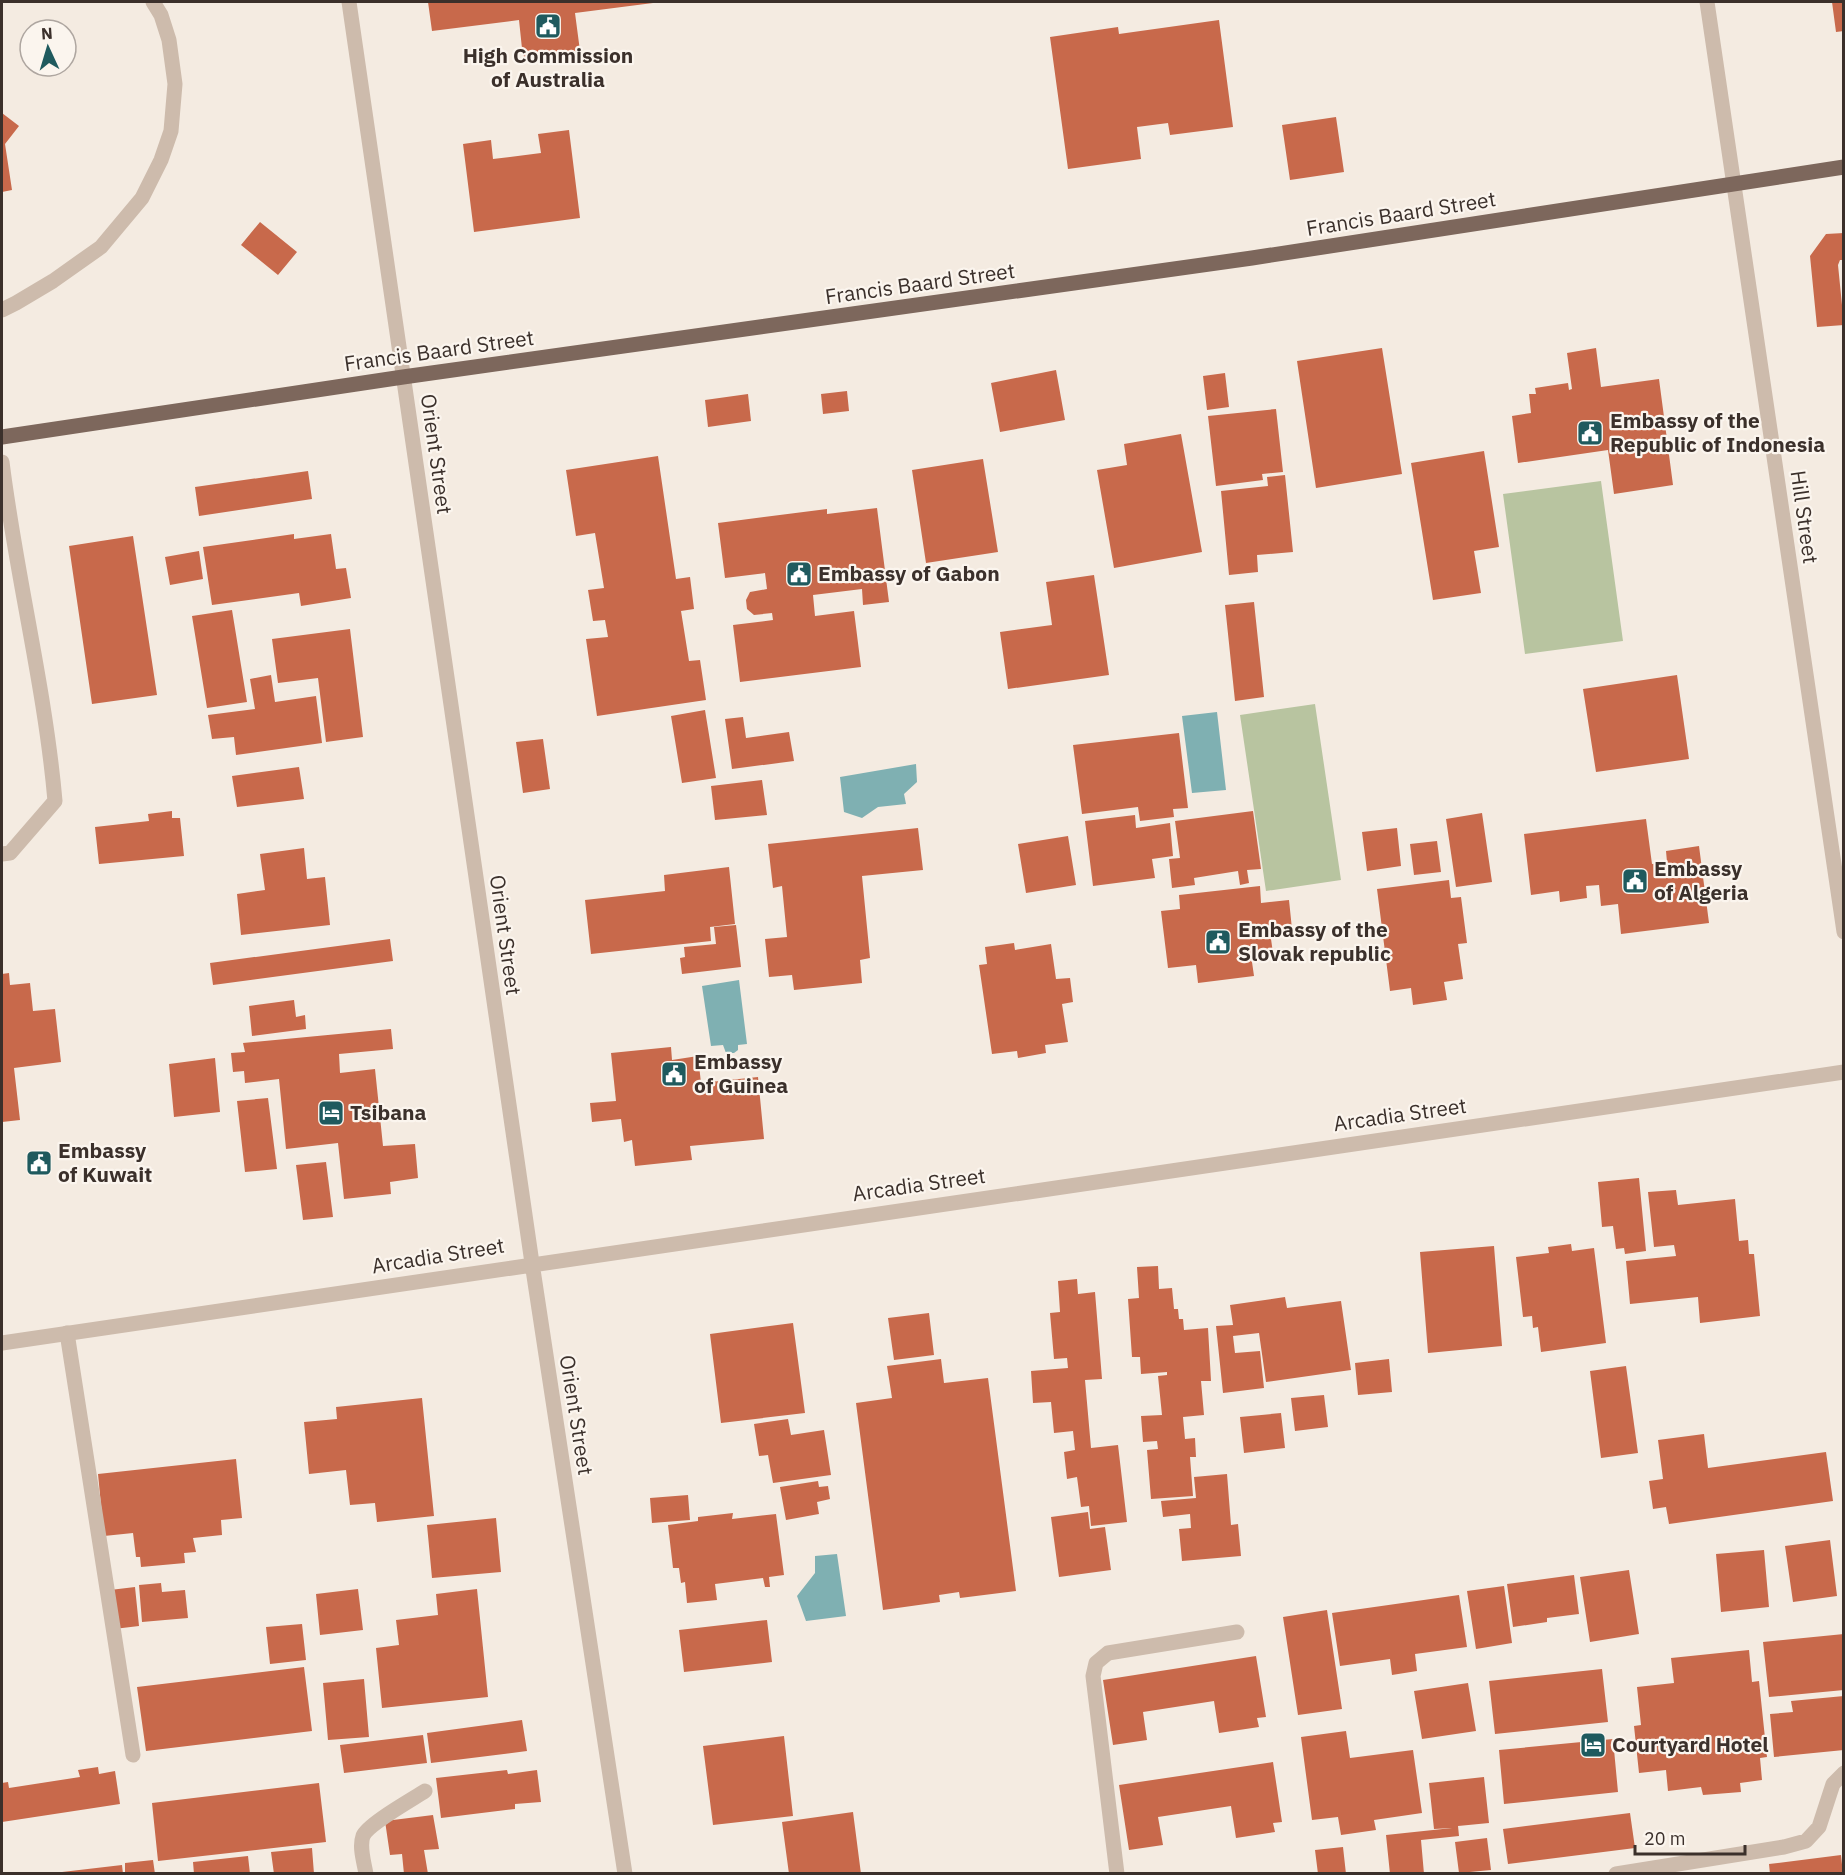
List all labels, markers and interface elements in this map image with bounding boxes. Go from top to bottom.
public building icon: High Commission of Australia [533,11,563,41]
north arrow [18,18,78,78]
text: N [40,23,53,43]
place label: High Commission of Australia [463,41,633,93]
street label: Francis Baard Street [1304,184,1498,242]
street label: Francis Baard Street [823,256,1017,310]
street label: Francis Baard Street [342,323,536,377]
street label: Orient Street [415,392,459,516]
place label: Embassy of the Republic of Indonesia [1610,406,1825,458]
public building icon: Embassy of the Republic of Indonesia [1575,418,1605,448]
street label: Hill Street [1785,468,1825,565]
public building icon: Embassy of Gabon [784,559,814,589]
place label: Embassy of Gabon [818,559,1000,587]
place label: Embassy of Algeria [1654,854,1749,906]
public building icon: Embassy of Algeria [1620,866,1650,896]
street label: Orient Street [484,873,528,997]
place label: Embassy of the Slovak republic [1238,915,1391,967]
public building icon: Embassy of the Slovak republic [1203,927,1233,957]
place label: Embassy of Guinea [694,1047,788,1099]
public building icon: Embassy of Guinea [659,1059,689,1089]
street label: Arcadia Street [1332,1091,1468,1137]
hotel icon: Tsibana [316,1098,346,1128]
place label: Tsibana [350,1098,427,1126]
place label: Embassy of Kuwait [58,1136,152,1188]
public building icon: Embassy of Kuwait [24,1148,54,1178]
street label: Arcadia Street [851,1161,987,1207]
street label: Arcadia Street [369,1231,506,1279]
street label: Orient Street [554,1353,600,1477]
hotel icon: Courtyard Hotel [1578,1730,1608,1760]
place label: Courtyard Hotel [1612,1730,1769,1758]
scale bar [1635,1818,1744,1856]
text: 20 m [1644,1827,1686,1850]

